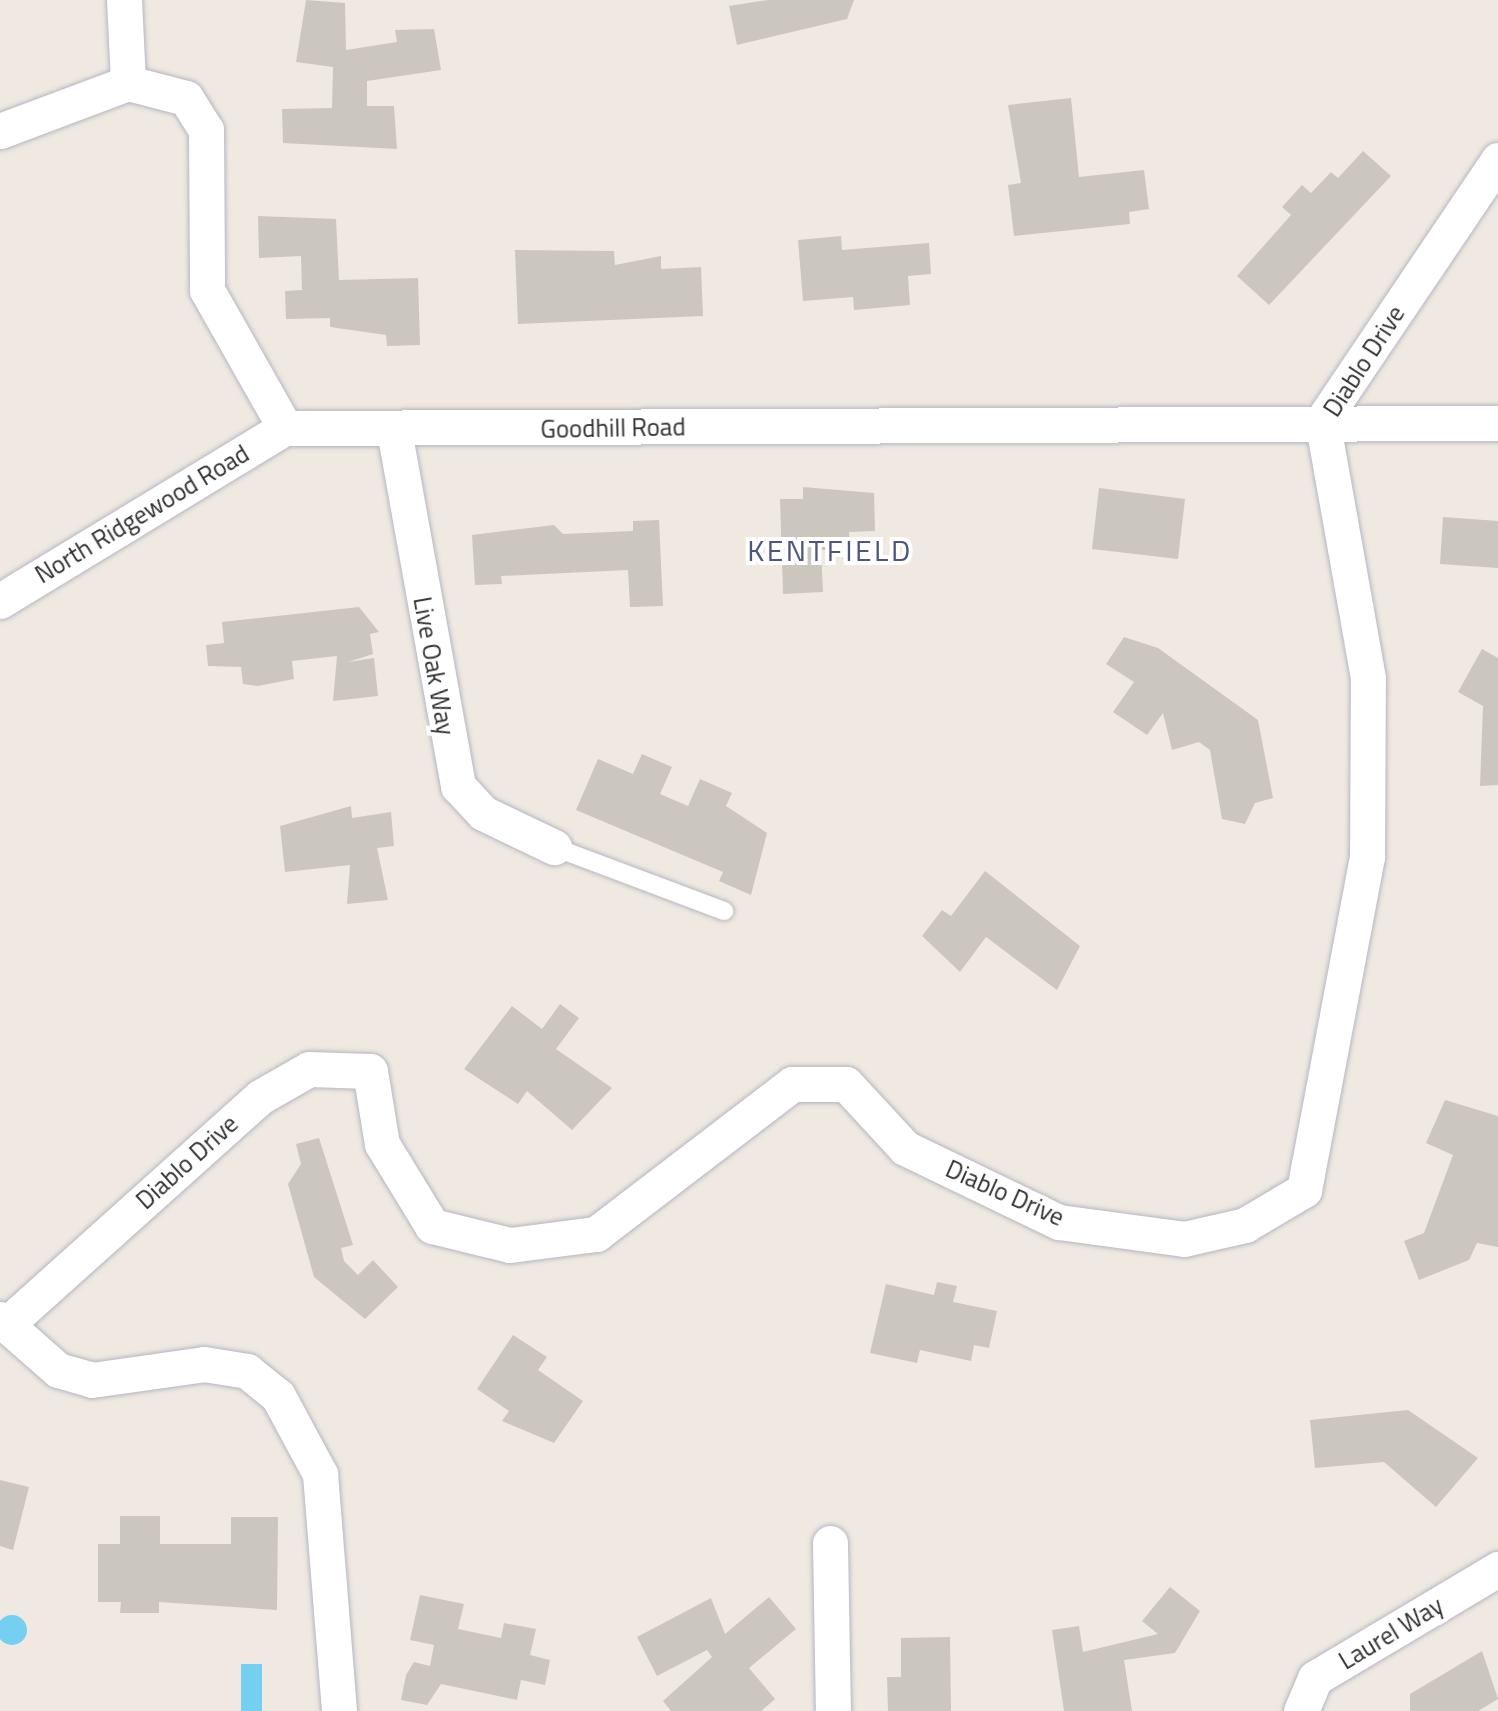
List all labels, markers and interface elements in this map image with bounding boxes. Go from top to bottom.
street label: Diablo Drive [1317,300,1411,422]
street label: Goodhill Road [540,412,686,444]
street label: North Ridgewood Road [30,438,254,590]
district label: KENTFIELD [747,532,913,568]
street label: Live Oak Way [407,594,461,738]
street label: Diablo Drive [130,1109,244,1215]
street label: Diablo Drive [941,1154,1069,1232]
street label: Laurel Way [1333,1590,1449,1676]

